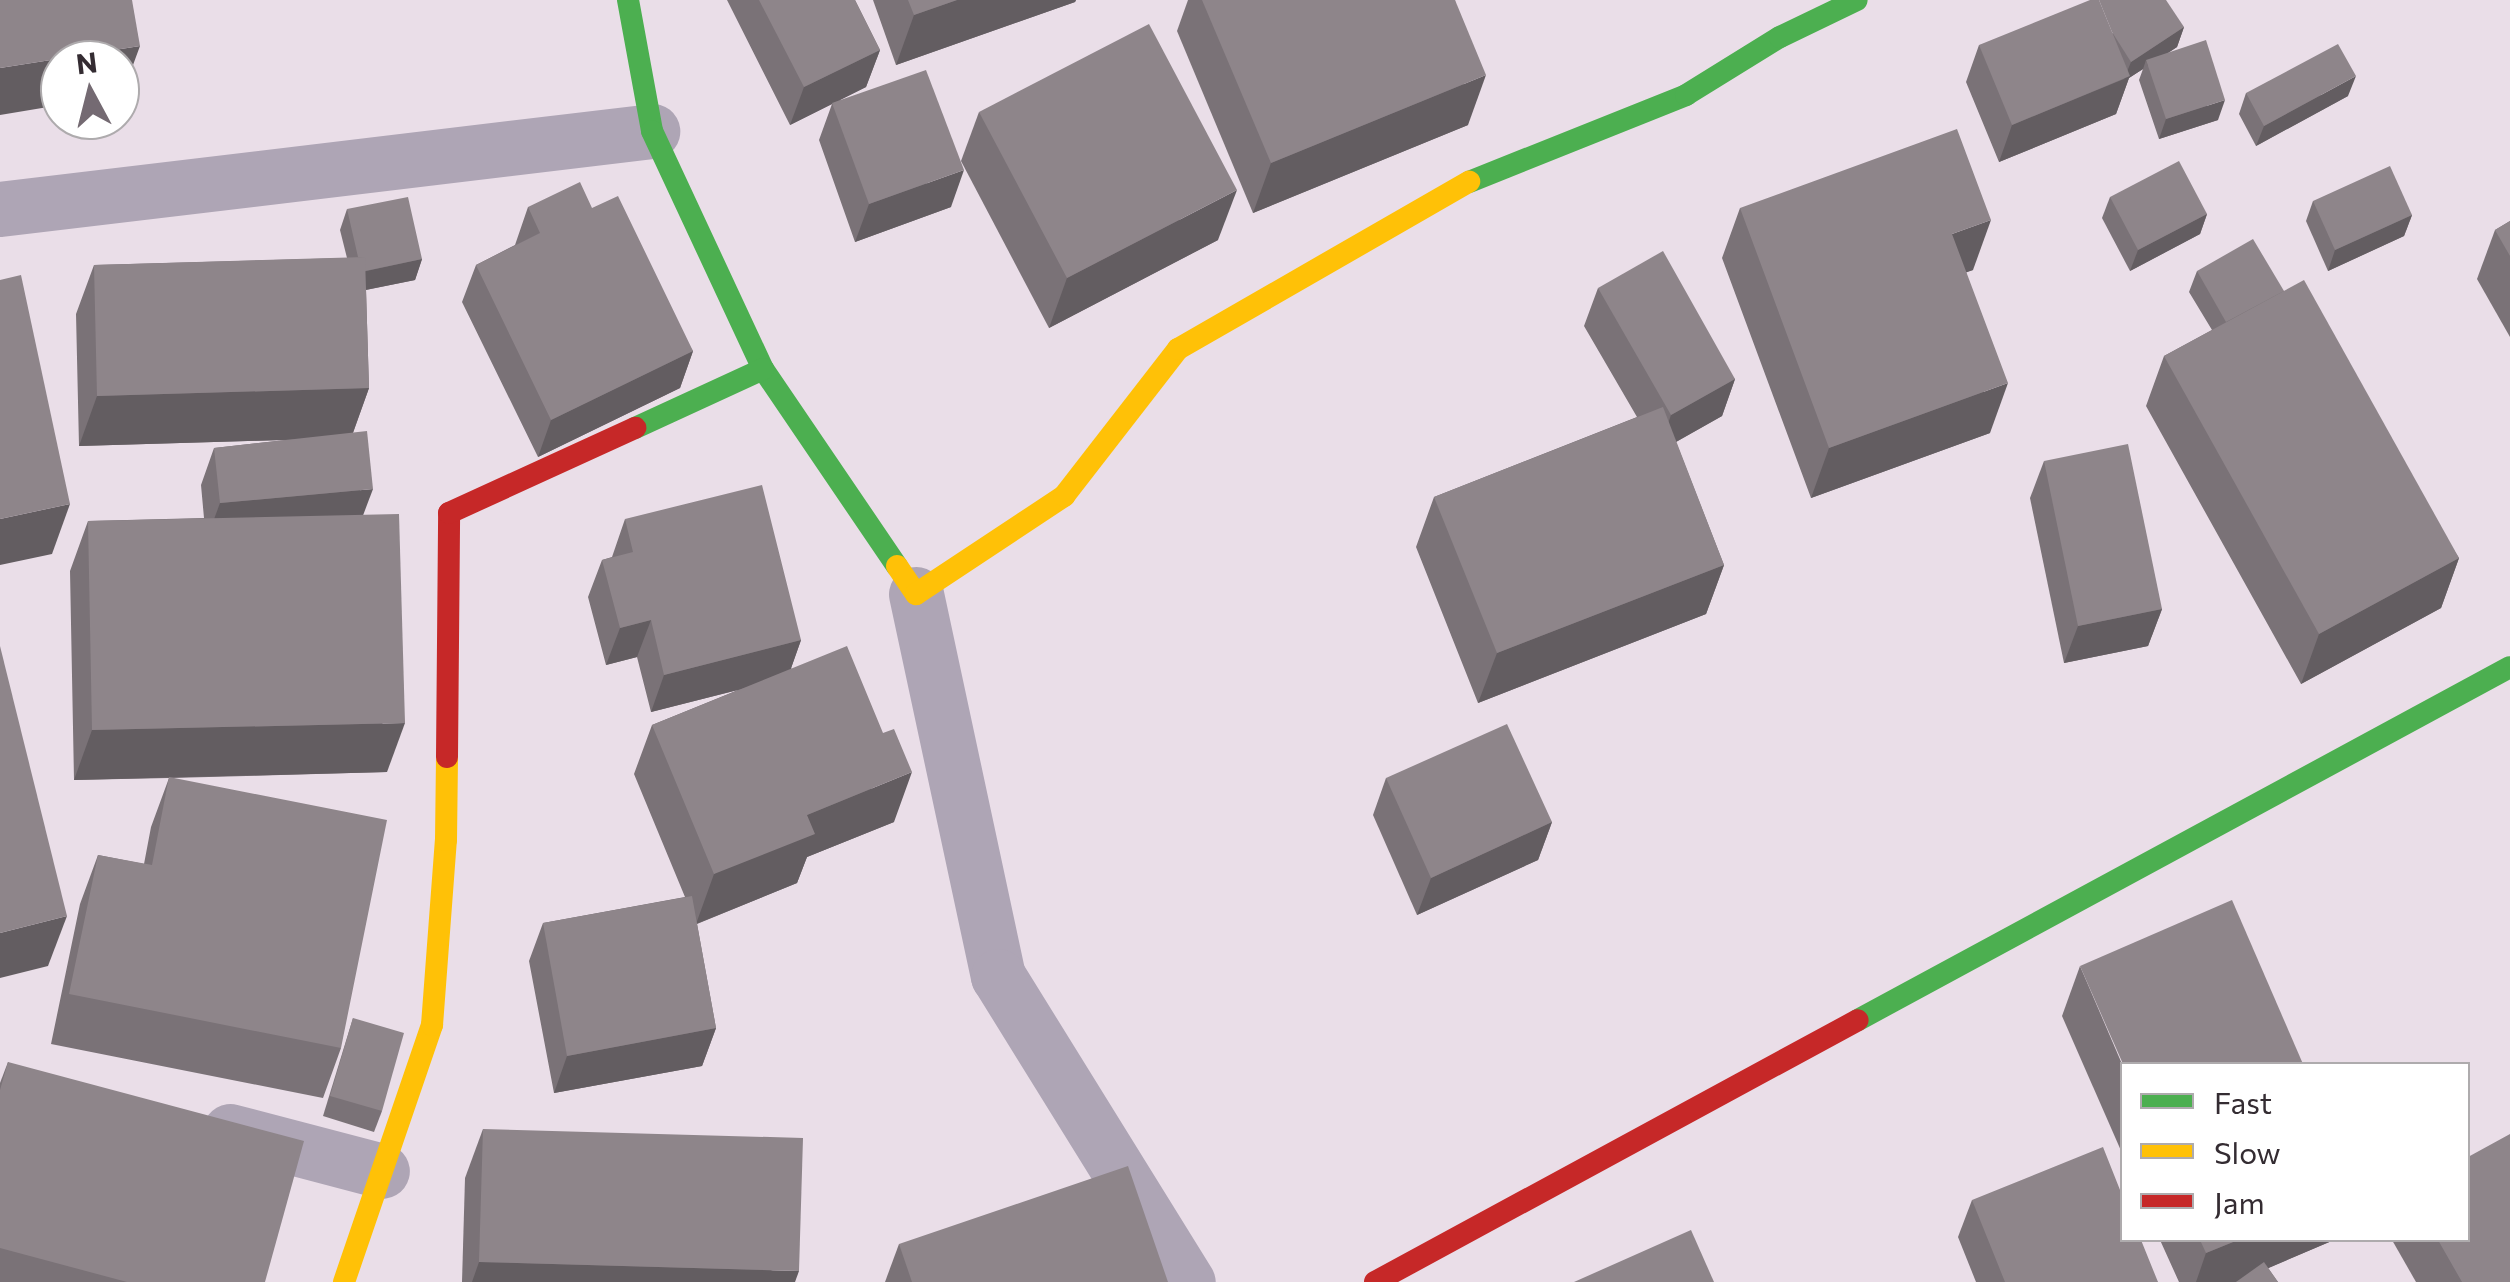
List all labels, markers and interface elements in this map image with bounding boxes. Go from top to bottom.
north arrow [40,40,140,140]
text: N [74,44,99,80]
legend [2120,1062,2470,1242]
text: Fast [2214,1083,2272,1120]
text: Slow [2214,1133,2281,1170]
text: Jam [2214,1183,2265,1220]

